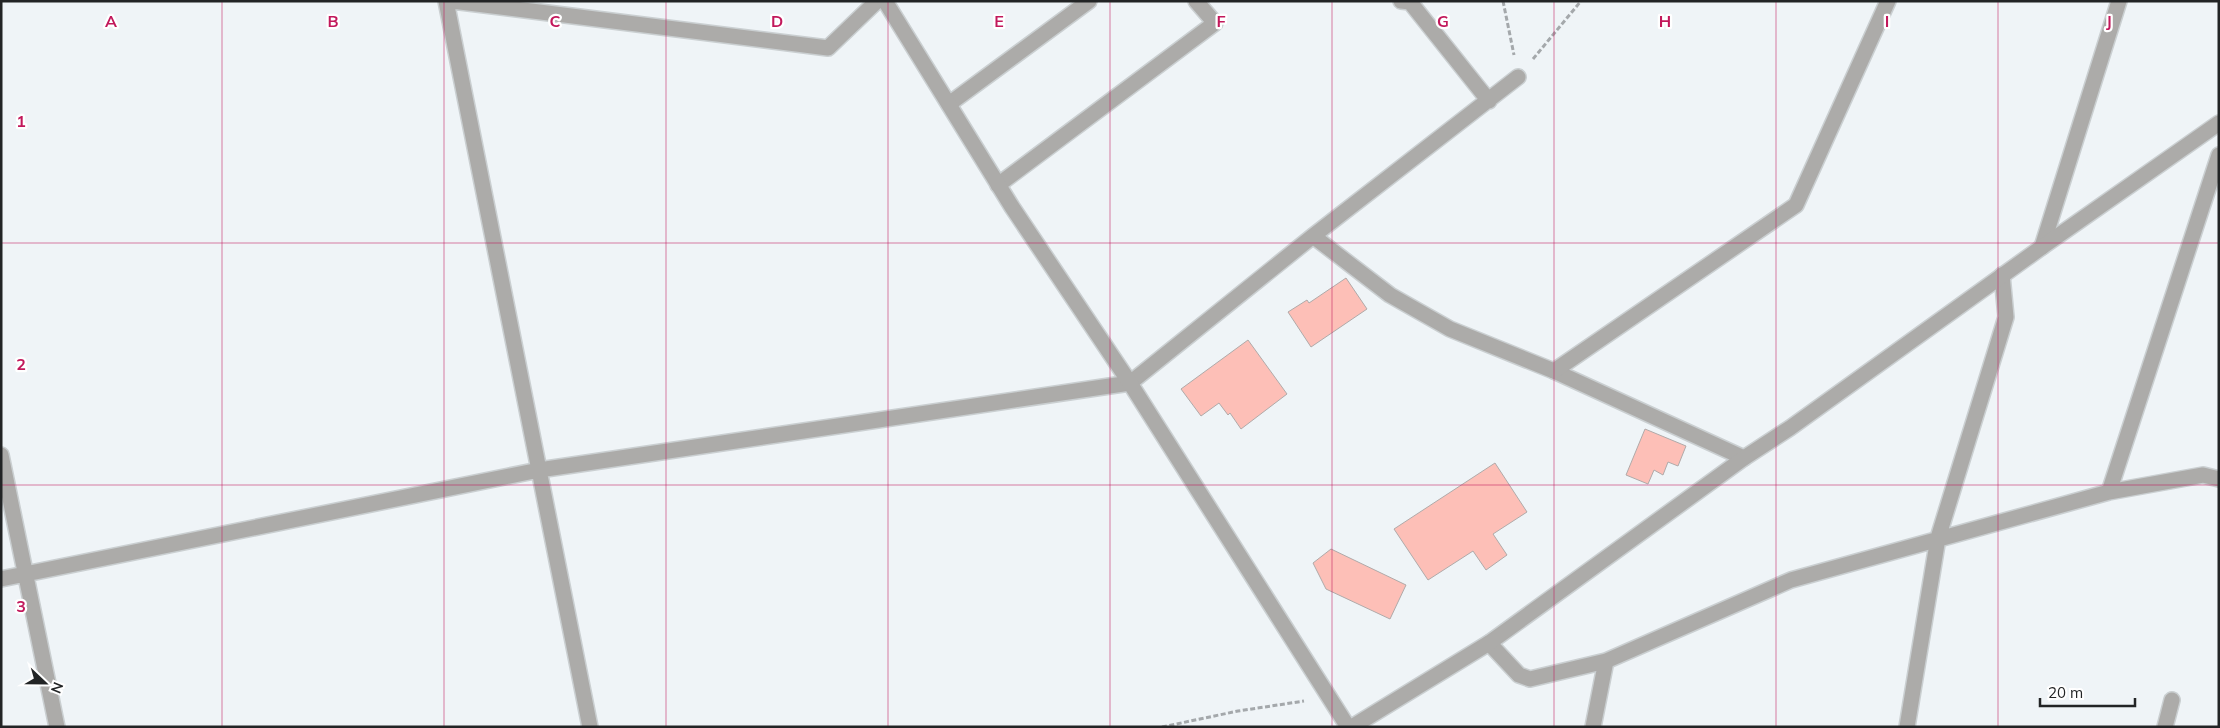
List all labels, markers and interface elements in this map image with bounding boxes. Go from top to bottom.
text: A [105,11,117,31]
text: B [327,11,339,31]
text: C [550,11,561,31]
text: D [771,11,783,31]
text: E [994,11,1004,31]
text: F [1216,11,1226,31]
text: G [1437,11,1449,31]
text: H [1659,11,1671,31]
text: I [1885,11,1889,31]
text: J [2106,11,2112,31]
text: 1 [16,111,26,131]
text: 2 [16,354,26,374]
text: 3 [16,596,26,616]
north arrow [20,658,70,708]
scale bar [2040,676,2135,708]
text: N [47,680,67,696]
text: 20 m [2048,683,2083,702]

